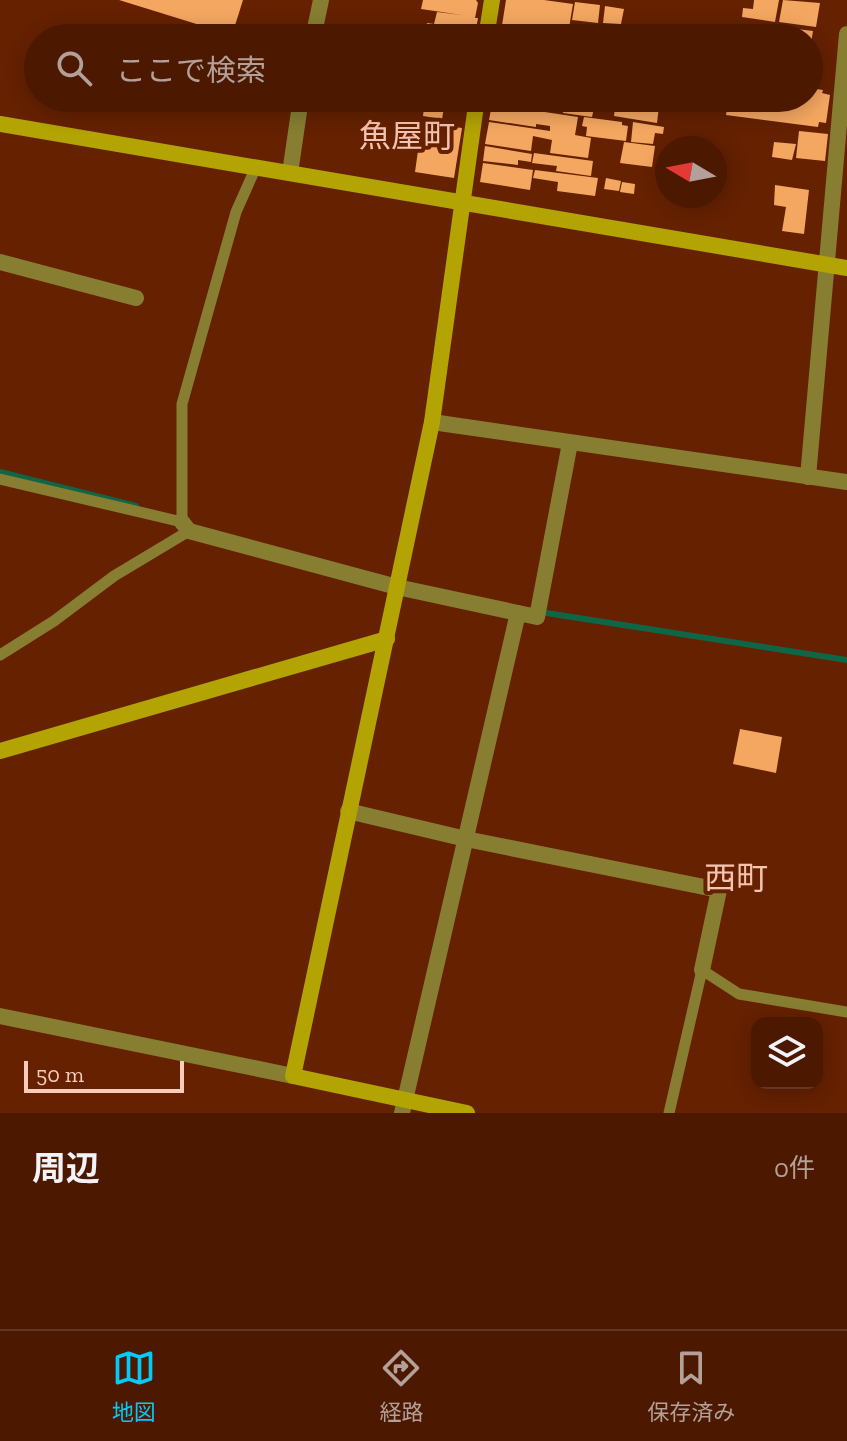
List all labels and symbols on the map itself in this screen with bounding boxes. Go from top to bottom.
district label: 魚屋町 [359,117,455,155]
north arrow [655,136,727,208]
district label: 西町 [704,859,768,897]
scale bar [24,1057,184,1093]

